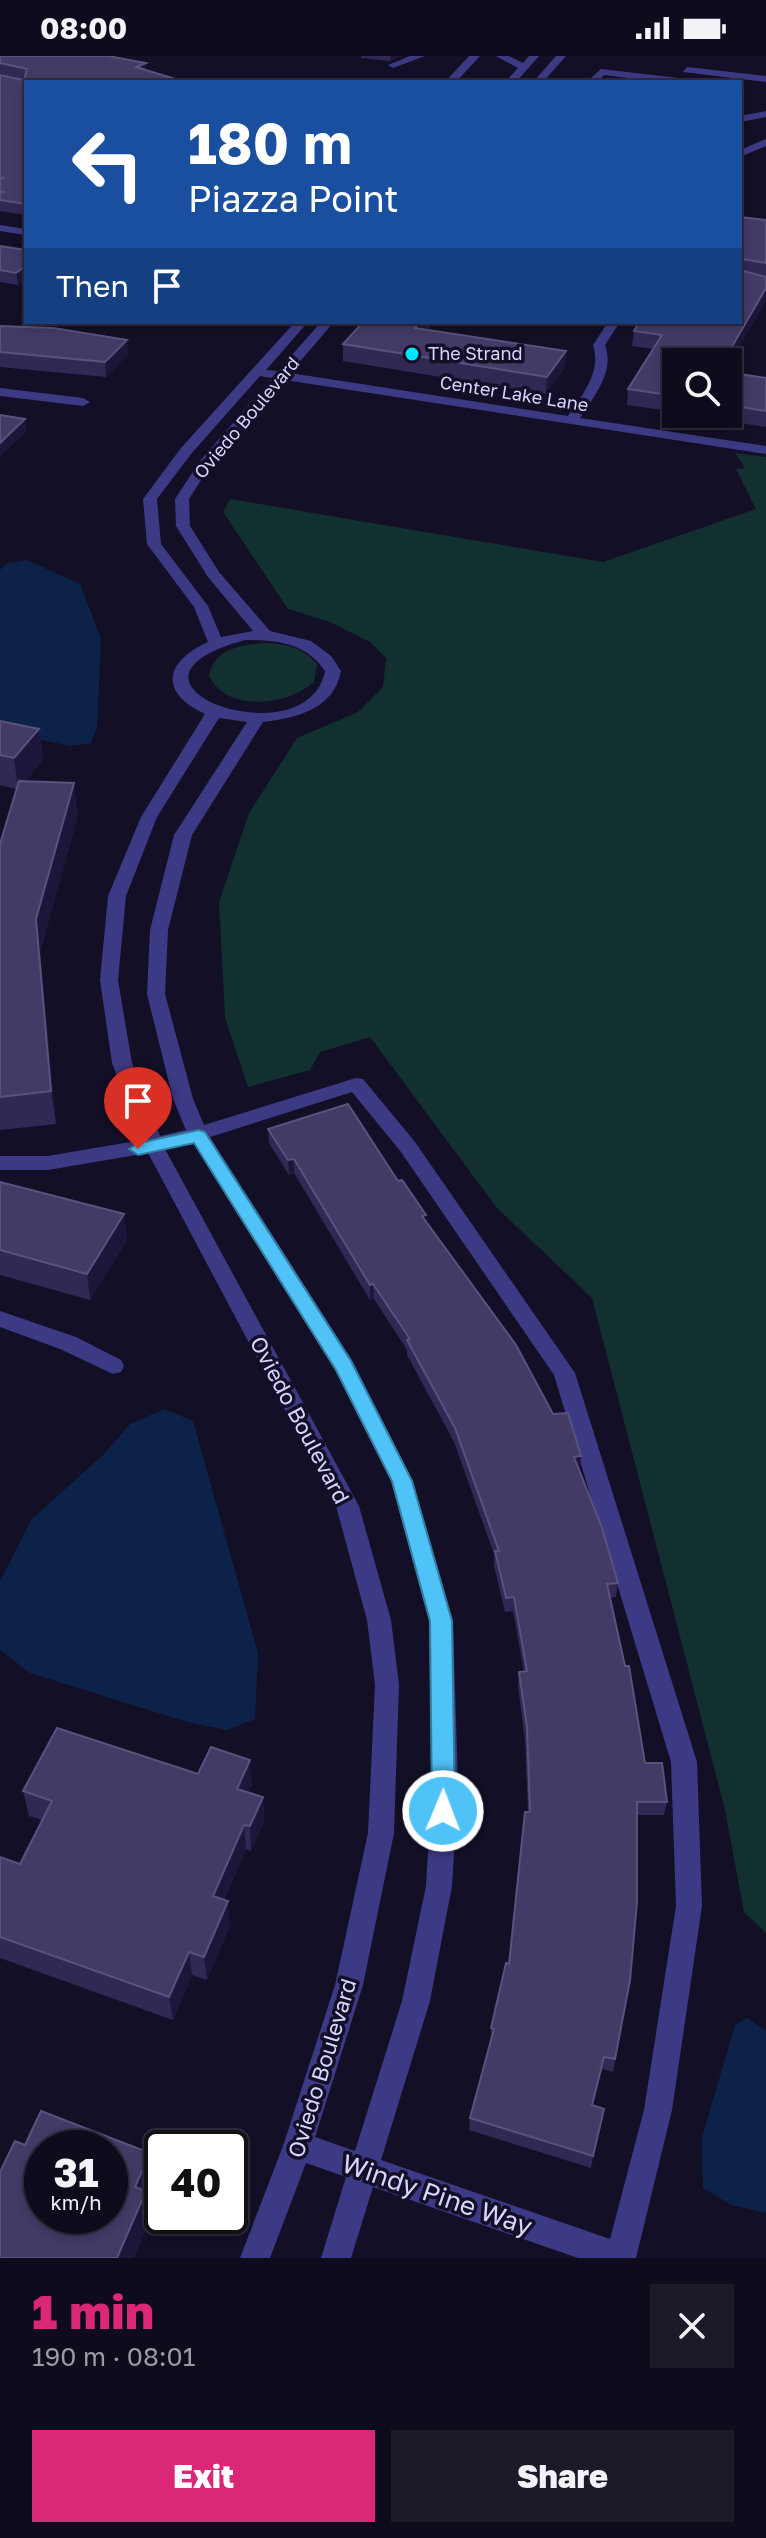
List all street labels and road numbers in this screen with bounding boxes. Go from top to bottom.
street label: Oviedo Boulevard [189,352,304,483]
street label: Center Lake Lane [438,370,590,416]
street label: Oviedo Boulevard [245,1331,356,1508]
street label: Oviedo Boulevard [281,1975,362,2161]
street label: Windy Pine Way [338,2147,537,2242]

